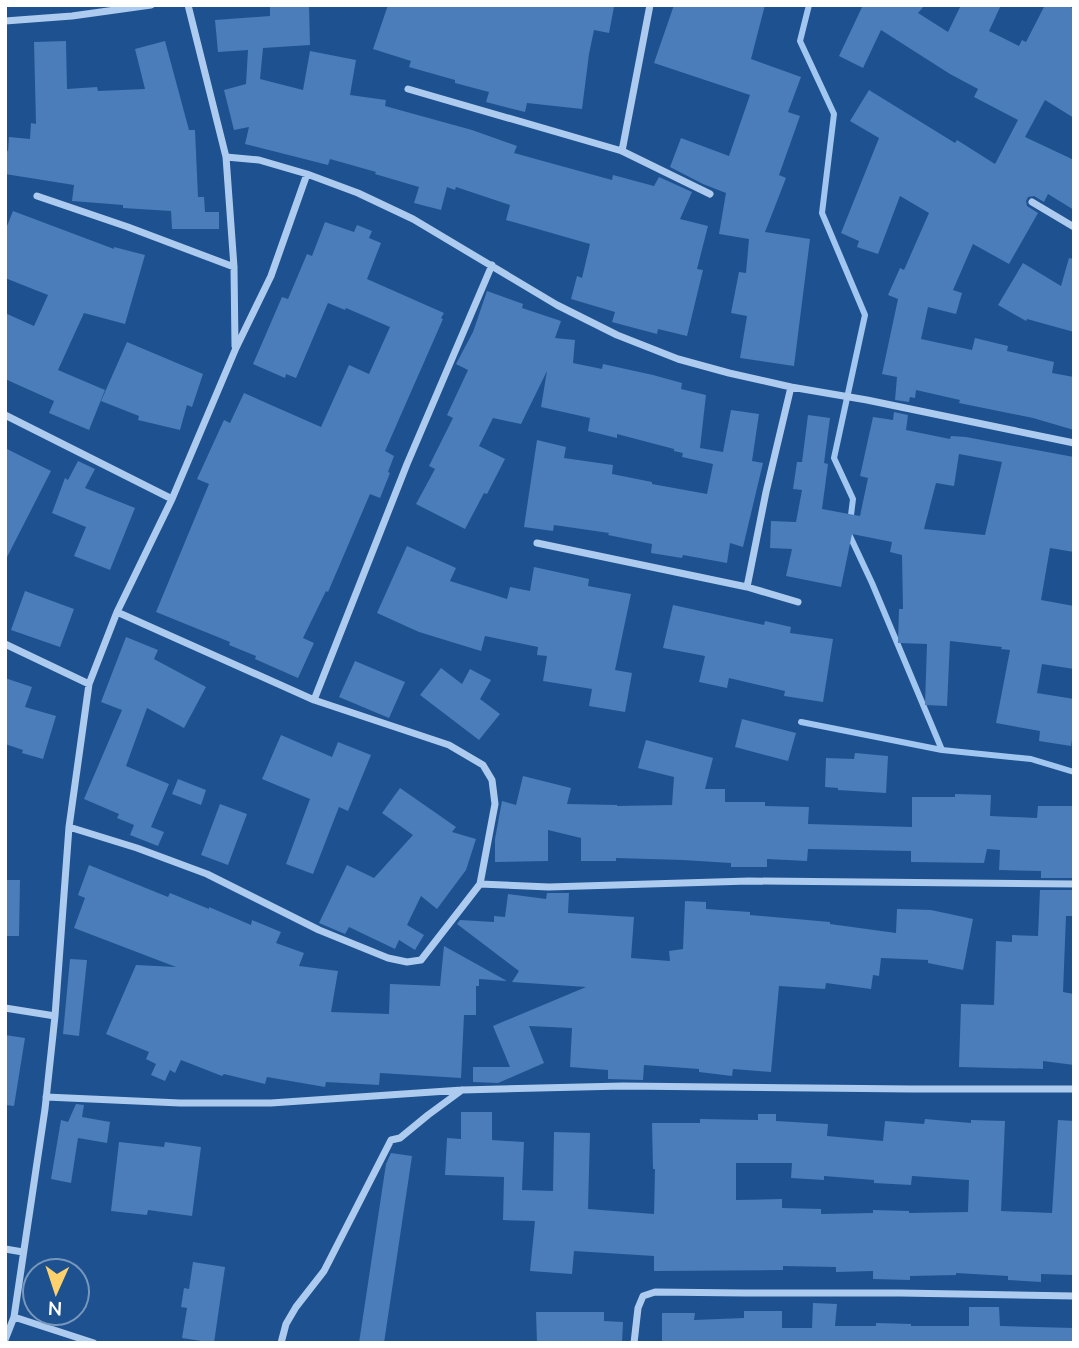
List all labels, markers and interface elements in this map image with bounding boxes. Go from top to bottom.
north arrow [21,1257,91,1327]
text: N [47,1295,63,1321]

